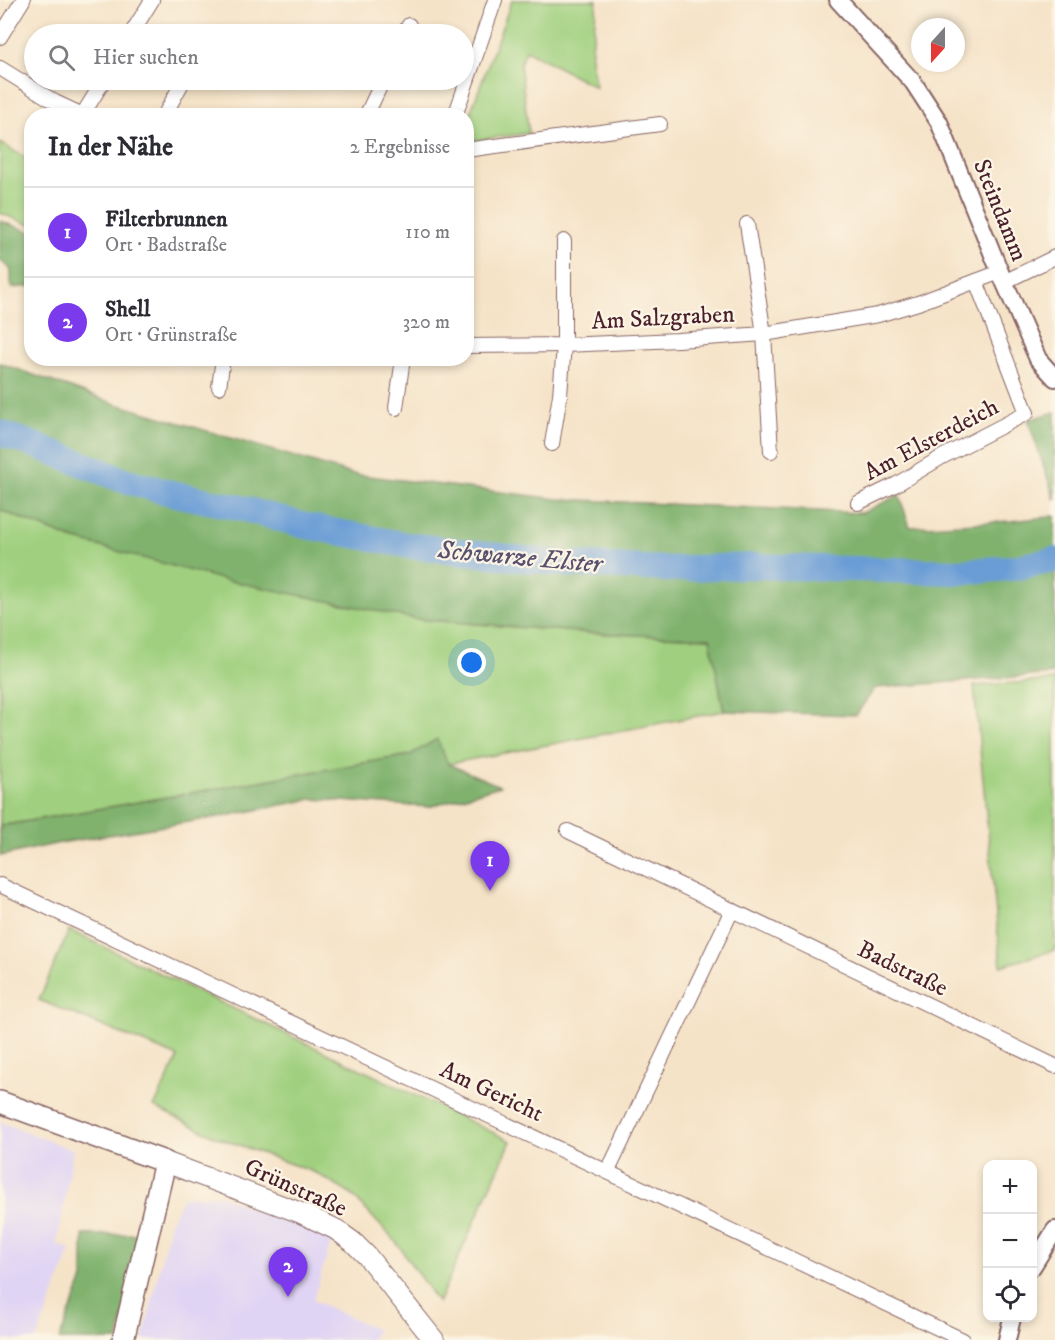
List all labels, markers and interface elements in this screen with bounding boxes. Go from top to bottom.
north arrow [911,18,965,72]
search box [24,24,474,90]
icon: search [45,41,78,74]
text: Hier suchen [93,44,199,71]
text: In der Nähe [48,131,173,164]
text: 2 Ergebnisse [350,135,450,160]
street label: Steindamm [966,155,1034,266]
text: Filterbrunnen [105,206,228,233]
text: 1 [64,220,71,245]
text: 110 m [405,220,450,245]
text: Ort · Badstraße [105,233,227,258]
text: Shell [105,296,150,323]
street label: Am Salzgraben [591,299,736,337]
text: 2 [63,310,72,335]
text: 320 m [403,310,450,335]
text: Ort · Grünstraße [105,323,237,348]
street label: Am Elsterdeich [859,392,1004,488]
water label: Schwarze Elster [435,534,605,581]
your location [457,648,486,677]
pin: 1 [470,842,510,891]
street label: Badstraße [853,934,953,1004]
street label: Am Gericht [435,1055,548,1129]
street label: Grünstraße [240,1152,352,1224]
map controls [983,1160,1037,1322]
button: + [983,1160,1037,1214]
button: − [983,1214,1037,1268]
pin: 2 [268,1248,308,1297]
button: locate [983,1268,1037,1322]

